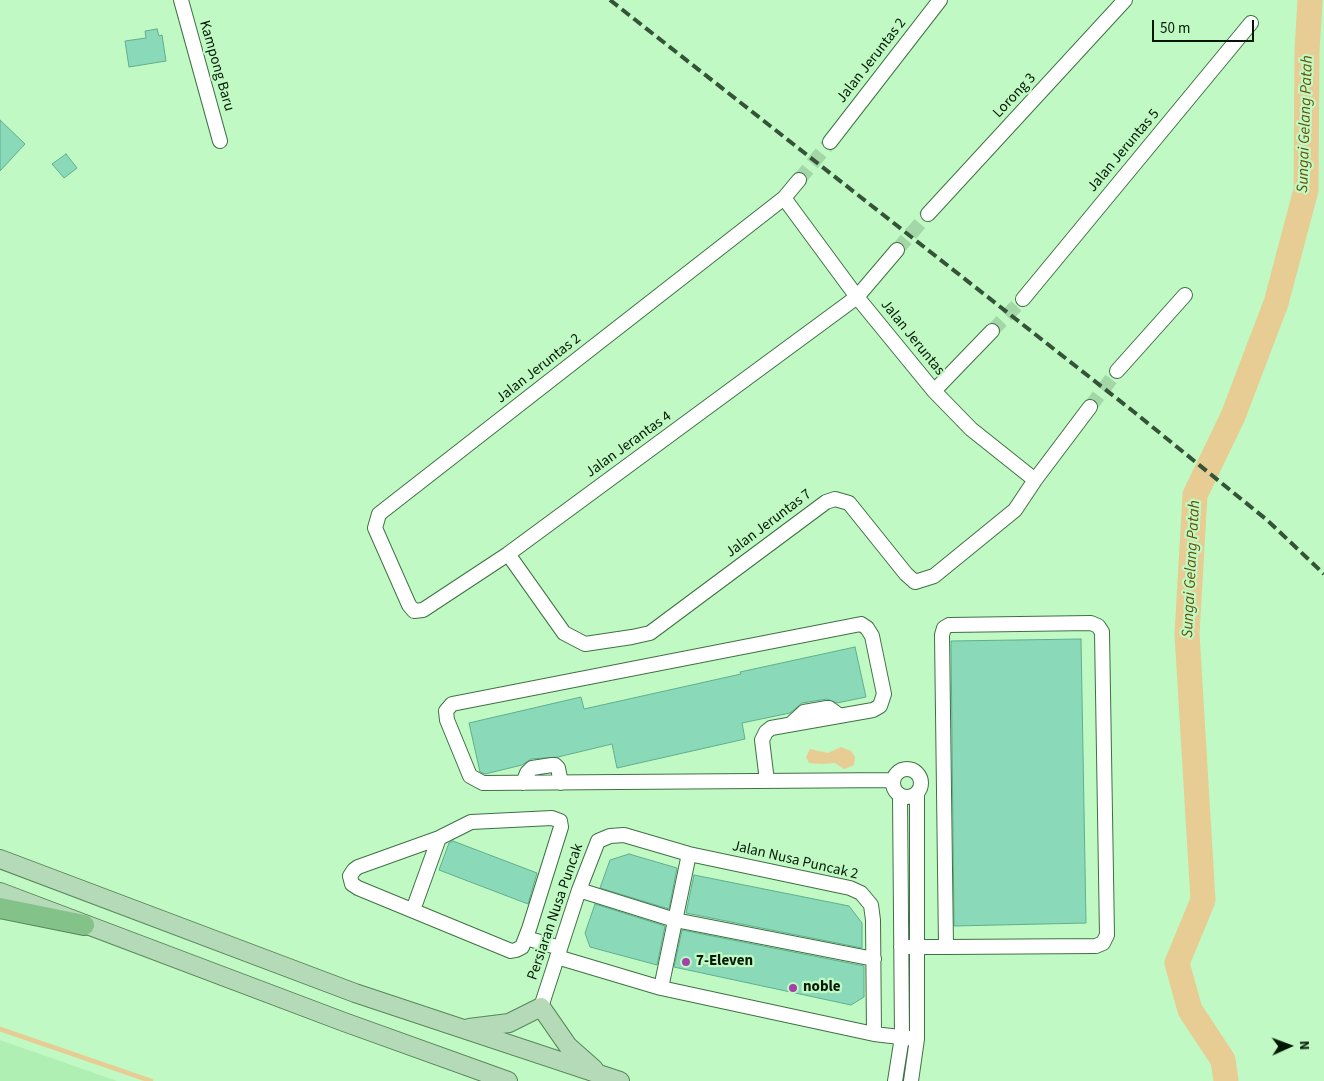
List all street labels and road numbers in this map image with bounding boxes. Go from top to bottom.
street label: Jalan Jeruntas 2 [833,15,911,107]
street label: Kampong Baru [194,19,238,113]
street label: Lorong 3 [990,70,1040,122]
street label: Jalan Jeruntas 5 [1084,106,1164,196]
street label: Jalan Jeruntas [876,297,948,379]
street label: Jalan Jeruntas 2 [493,330,585,408]
street label: Jalan Jerantas 4 [583,408,675,482]
street label: Jalan Jeruntas 7 [723,486,815,562]
street label: Jalan Nusa Puncak 2 [730,838,860,884]
street label: Persiaran Nusa Puncak [524,841,588,983]

